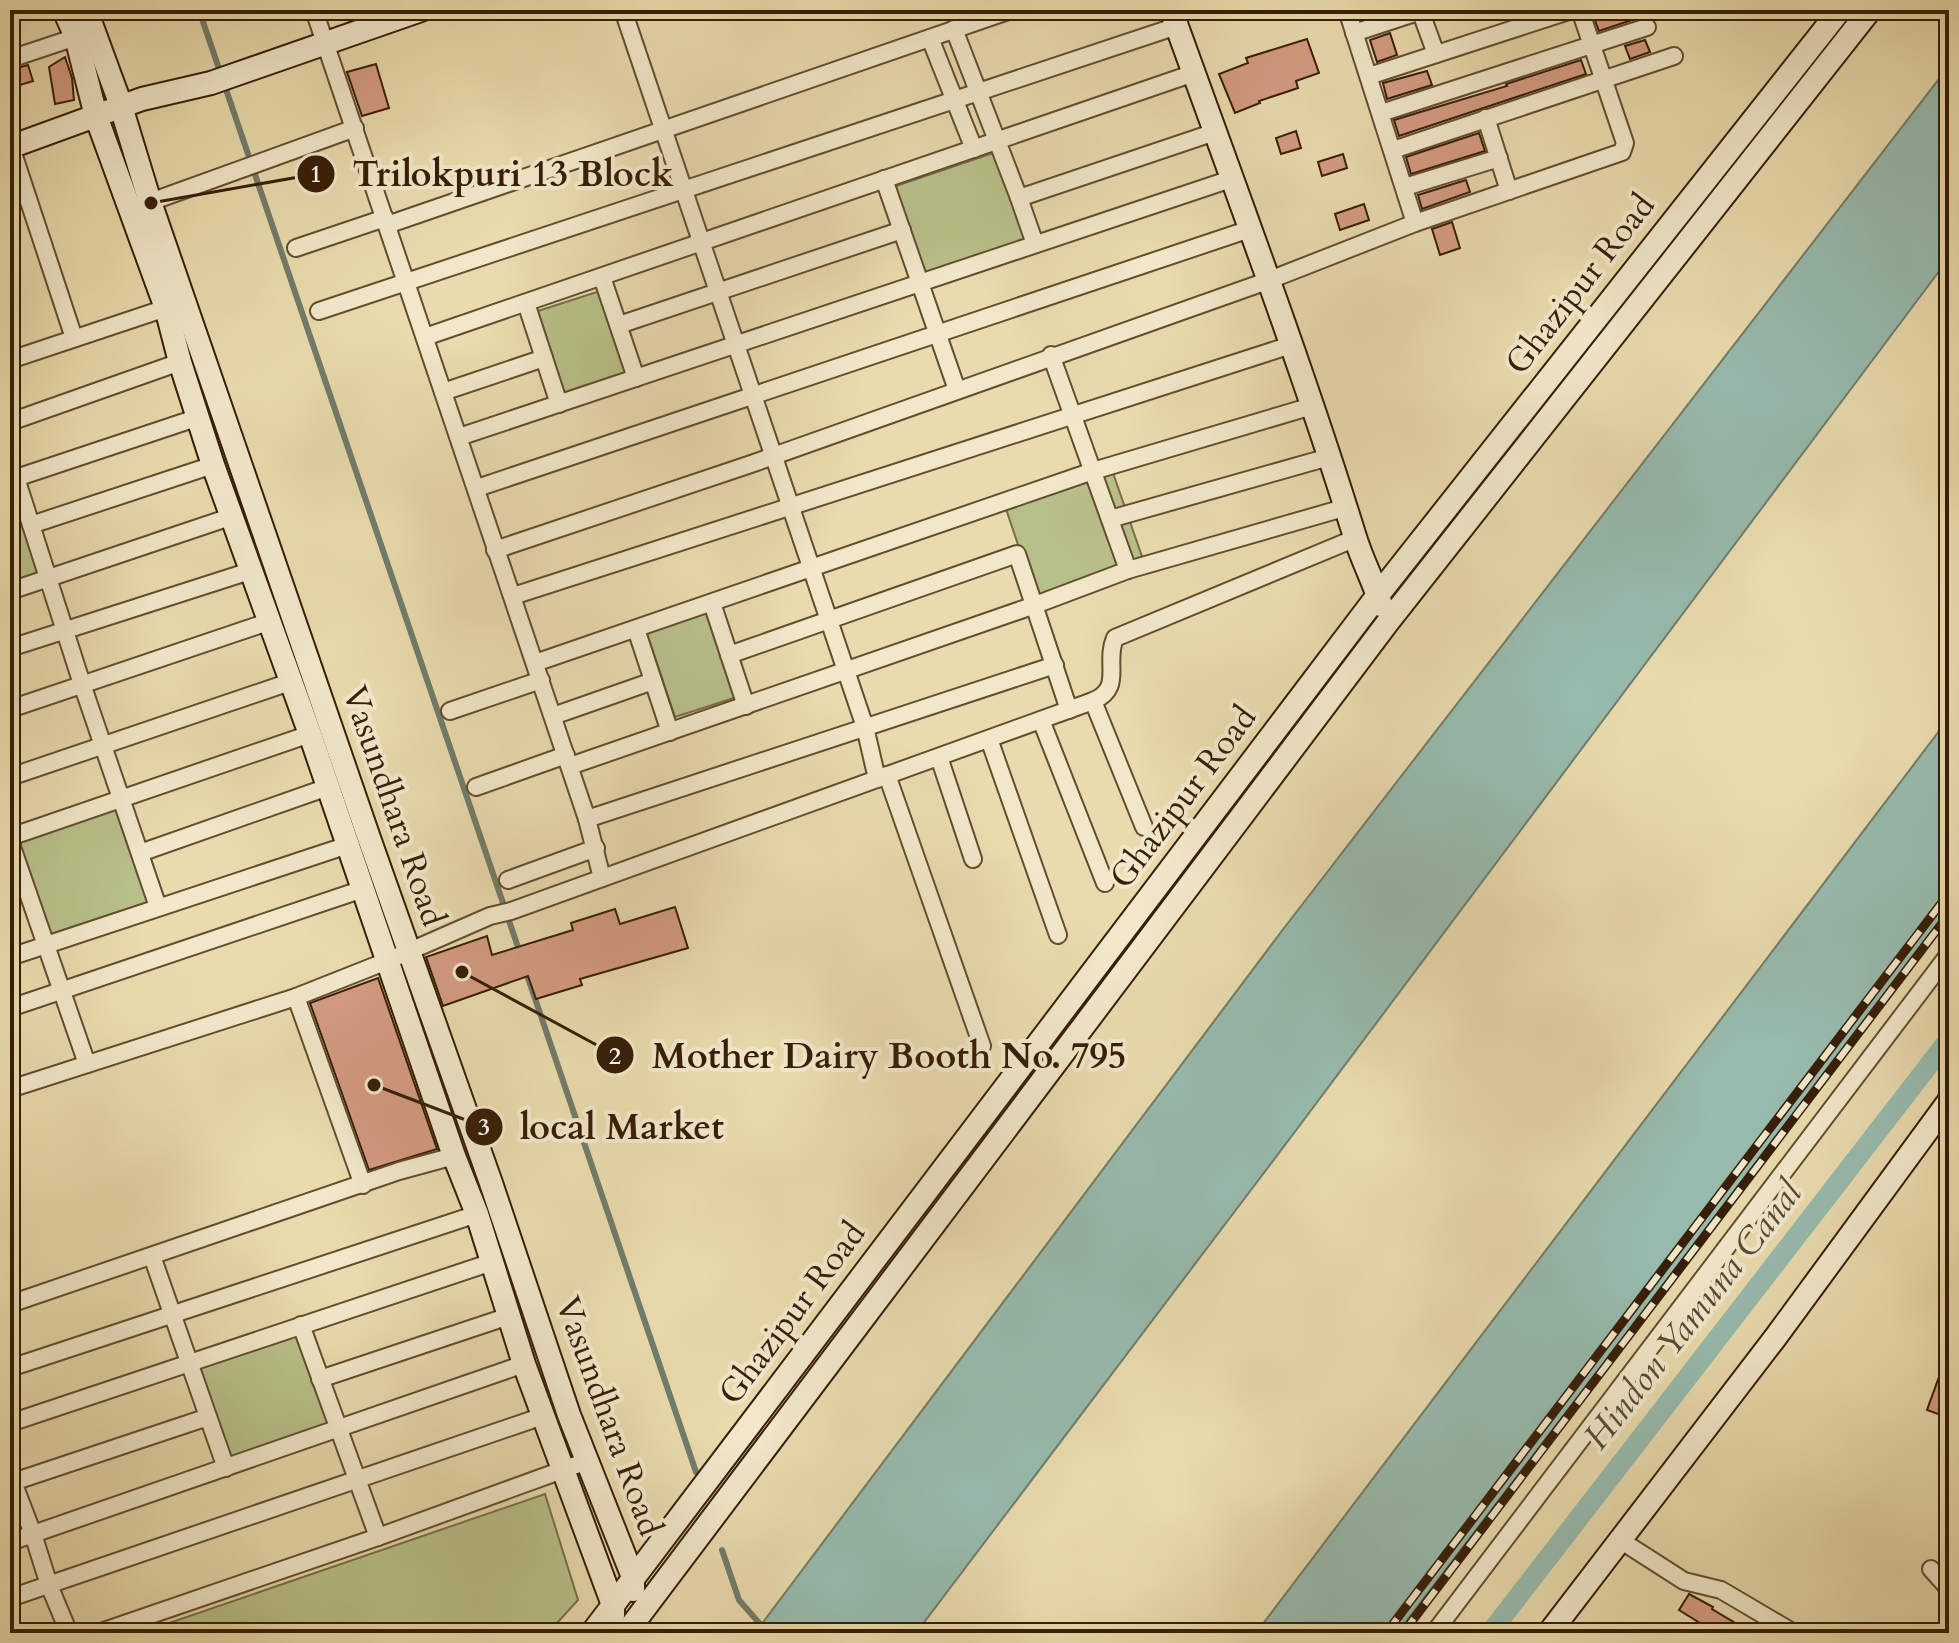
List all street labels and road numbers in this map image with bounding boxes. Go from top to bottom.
street label: Ghazipur Road [1495,184,1665,384]
street label: Vasundhara Road [331,680,457,932]
street label: Ghazipur Road [1099,696,1267,898]
street label: Ghazipur Road [708,1212,876,1414]
street label: Vasundhara Road [544,1290,674,1542]

